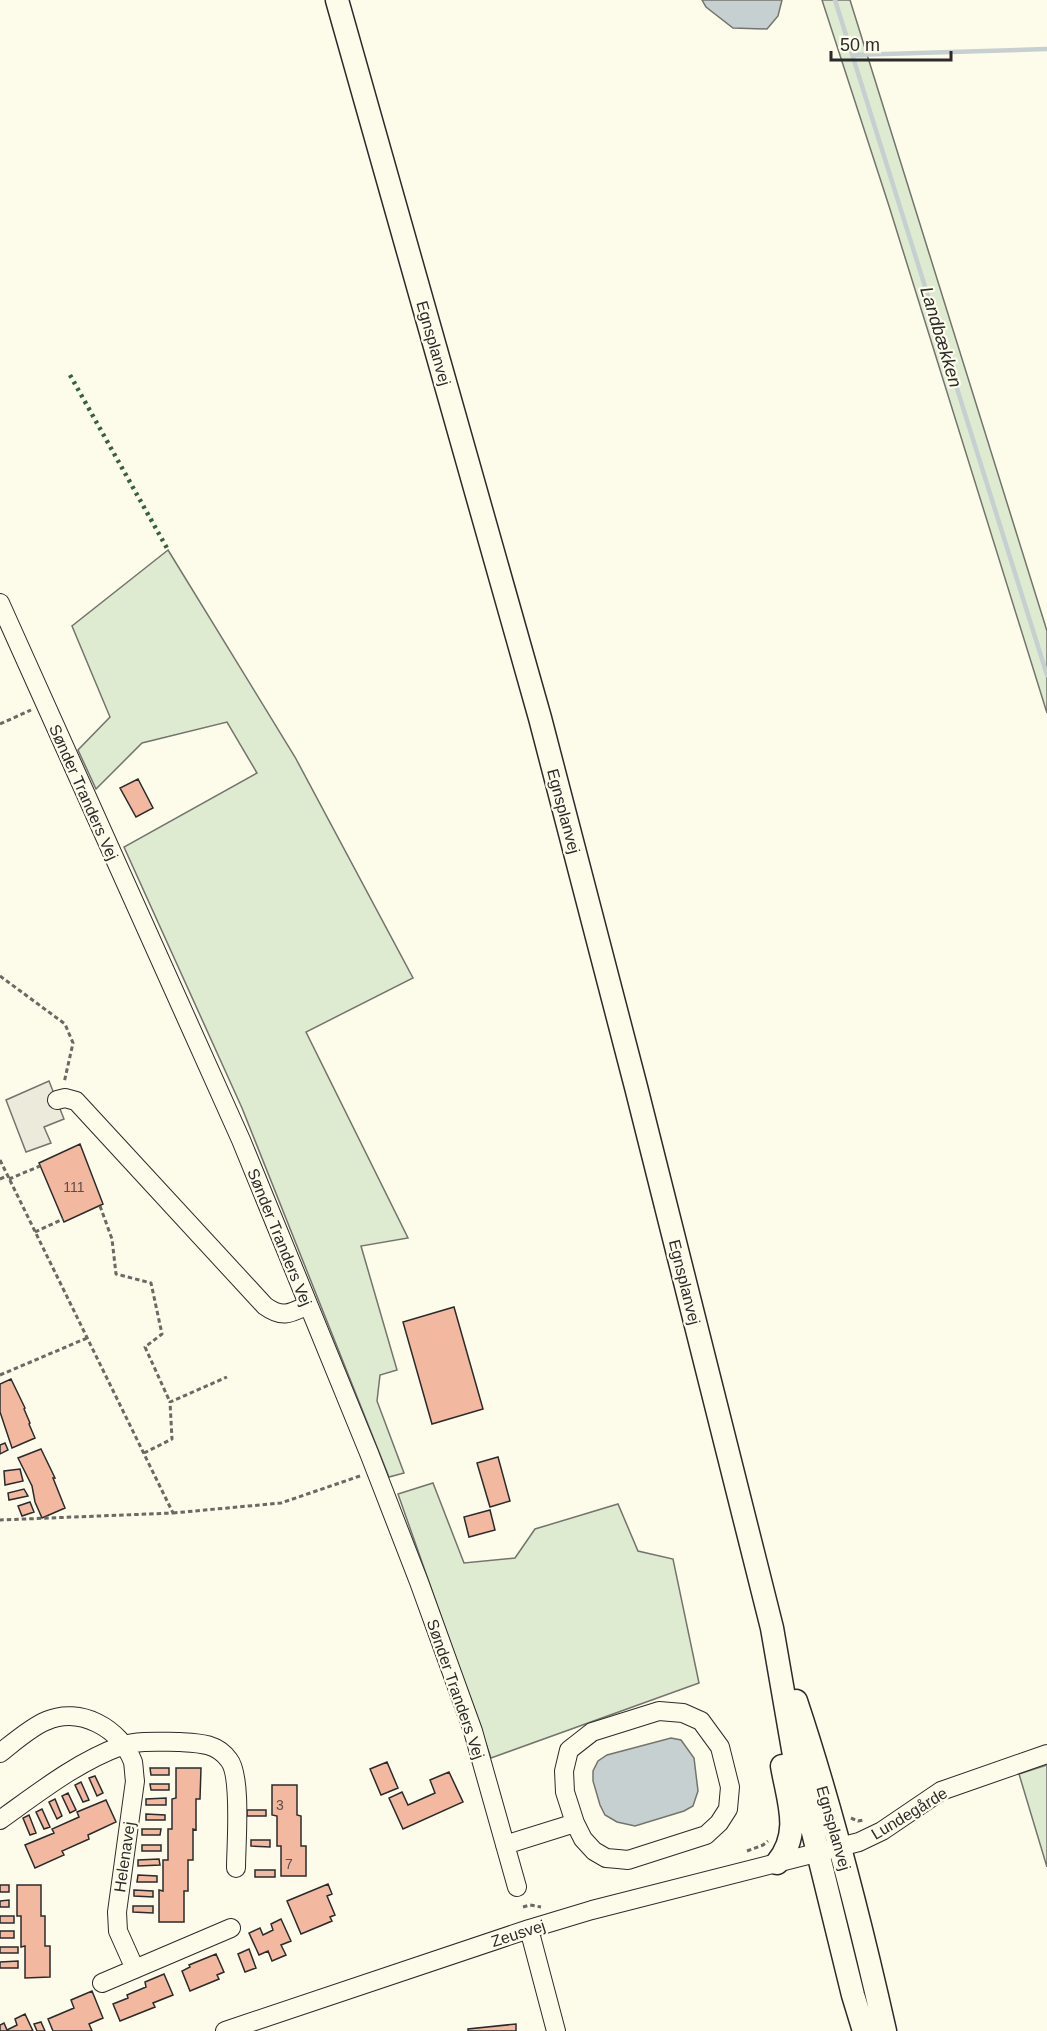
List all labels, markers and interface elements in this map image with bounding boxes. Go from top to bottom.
scale bar [831,24,951,62]
text: 50 m [840,35,880,55]
water label: Landbækken [916,284,966,390]
street label: Egnsplanvej [413,299,454,387]
street label: Sønder Tranders Vej [46,722,121,863]
street label: Egnsplanvej [544,767,583,855]
street label: Sønder Tranders Vej [244,1166,315,1308]
house number: 111 [63,1179,85,1195]
street label: Egnsplanvej [666,1238,703,1326]
street label: Sønder Tranders Vej [424,1617,487,1761]
street label: Egnsplanvej [813,1784,854,1872]
street label: Lundegårde [868,1784,950,1843]
house number: 3 [276,1797,284,1813]
street label: Helenavej [111,1821,138,1893]
house number: 7 [285,1856,293,1872]
street label: Zeusvej [489,1917,547,1950]

